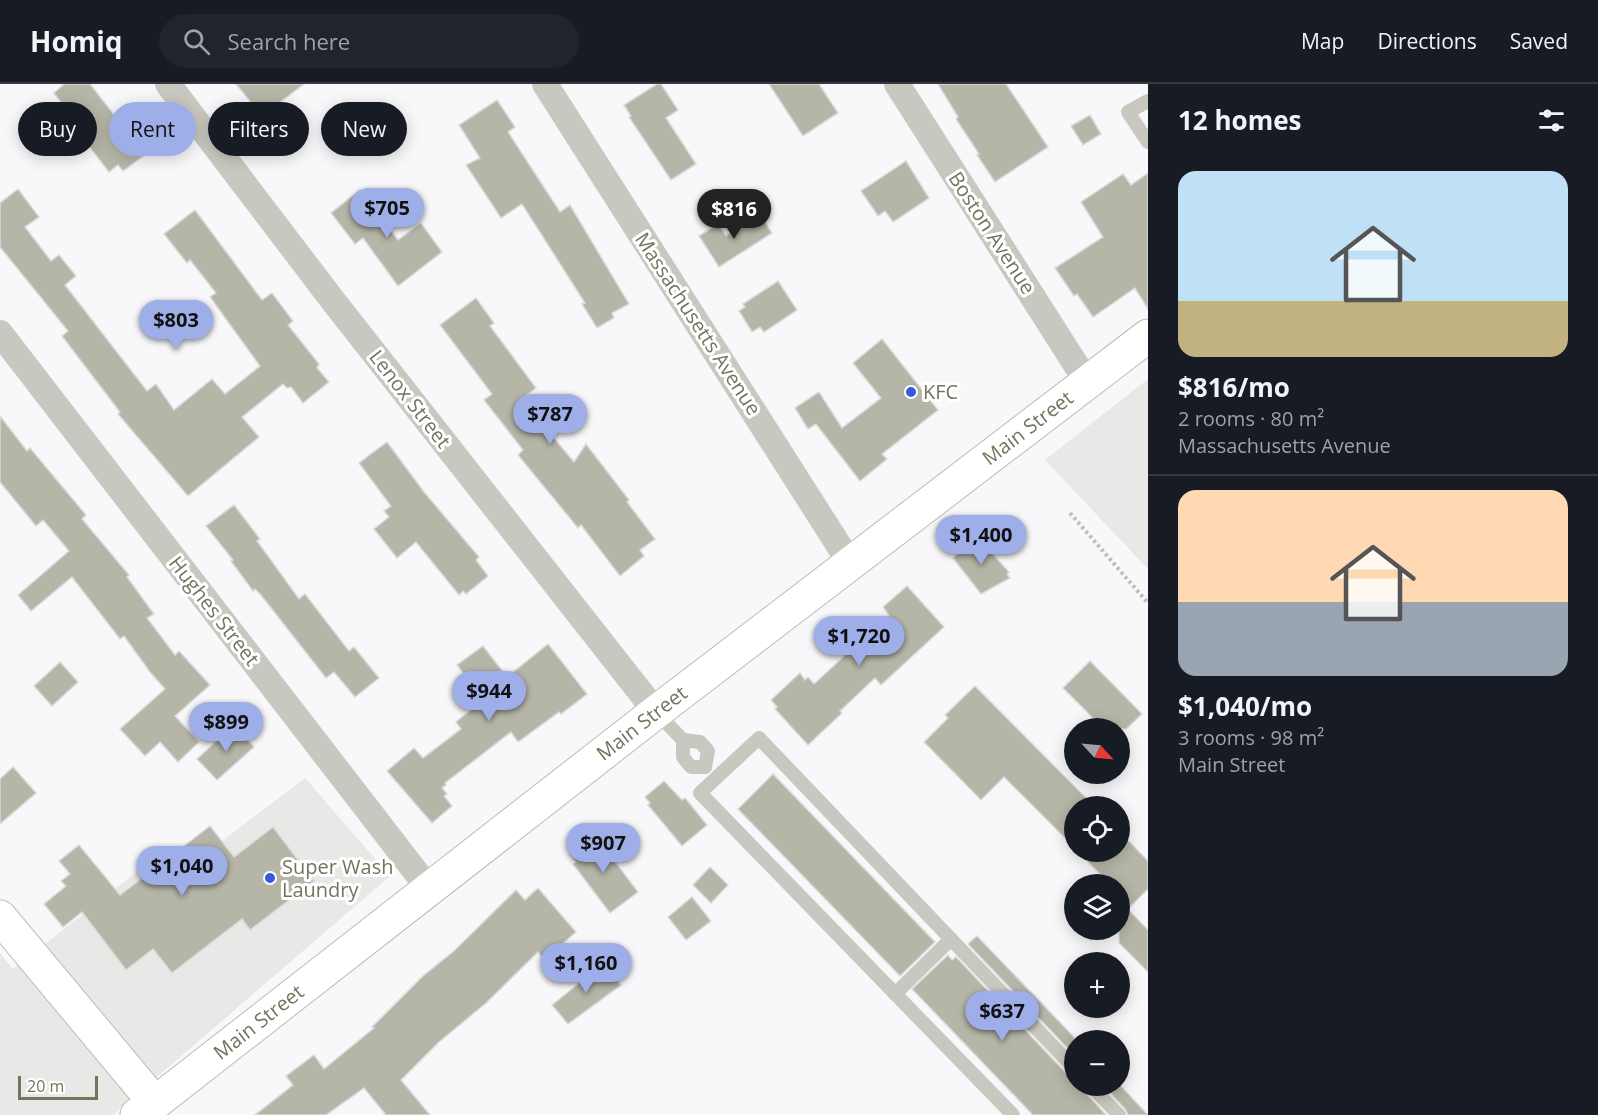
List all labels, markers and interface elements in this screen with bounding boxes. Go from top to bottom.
search box [159,14,579,68]
text: Homiq [30,22,123,60]
icon: search [180,25,213,58]
text: Search here [228,26,350,56]
text: Map [1301,27,1344,55]
text: Directions [1377,27,1477,55]
text: Saved [1510,27,1568,55]
chip: Buy [18,102,97,156]
chip: Rent [109,102,196,156]
chip: Filters [208,102,309,156]
chip: New [321,102,407,156]
text: 12 homes [1178,102,1302,138]
icon: filters [1535,104,1568,137]
street label: Boston Avenue [943,166,1042,299]
pin: $705 [351,188,423,239]
pin: $816 [698,189,770,240]
text: $705 [364,194,410,221]
text: $816 [711,195,757,222]
icon: home [1319,210,1427,318]
street label: Massachusetts Avenue [629,227,768,420]
pin: $803 [140,300,212,351]
text: $803 [153,306,199,333]
street label: Lenox Street [364,344,457,453]
text: $816/mo [1178,369,1290,405]
place label: KFC [923,378,958,405]
street label: Main Street [976,384,1078,471]
marker: KFC [904,385,918,399]
pin: $787 [514,394,586,445]
text: $787 [527,400,573,427]
text: 2 rooms · 80 m² [1178,405,1324,432]
text: Massachusetts Avenue [1178,432,1391,459]
pin: $1,400 [932,515,1030,566]
text: $1,400 [950,521,1012,548]
icon: home [1319,529,1427,637]
street label: Hughes Street [163,550,266,671]
pin: $1,720 [810,616,908,667]
text: $1,720 [828,622,890,649]
pin: $944 [453,671,525,722]
text: $944 [466,677,512,704]
street label: Main Street [591,679,692,767]
text: $1,040/mo [1178,688,1312,724]
pin: $899 [190,702,262,753]
text: $899 [203,708,249,735]
north arrow [1064,718,1130,784]
map controls [1064,718,1130,1096]
text: 3 rooms · 98 m² [1178,724,1324,751]
text: Main Street [1178,751,1285,778]
button: locate [1064,796,1130,862]
pin: $907 [567,823,639,874]
text: $907 [580,829,626,856]
pin: $1,040 [133,846,231,897]
text: $1,040 [151,852,213,879]
place label: Super Wash Laundry [282,853,393,903]
marker: Super Wash Laundry [263,871,277,885]
button: layers [1064,874,1130,940]
pin: $1,160 [537,943,635,994]
text: $1,160 [555,949,617,976]
button: + [1064,952,1130,1018]
street label: Main Street [208,978,309,1066]
pin: $637 [966,991,1038,1042]
text: $637 [979,997,1025,1024]
button: − [1064,1030,1130,1096]
scale bar [18,1073,98,1100]
text: 20 m [27,1075,64,1097]

